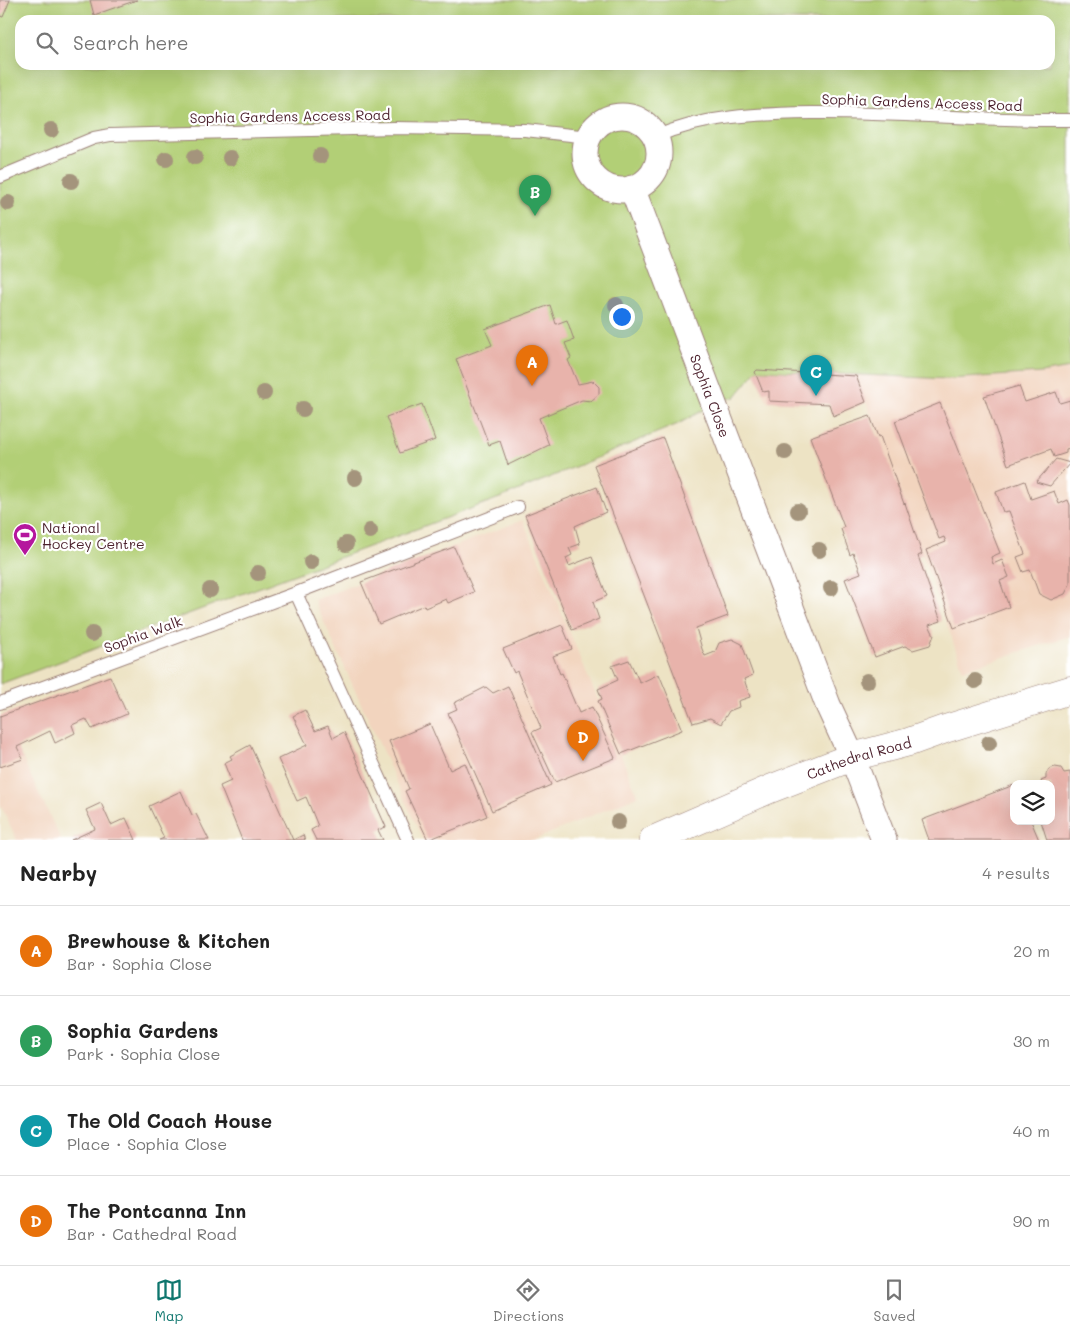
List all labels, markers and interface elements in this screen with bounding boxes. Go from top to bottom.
search box [15,15,1055,70]
icon: search [33,29,61,57]
text: Search here [73,30,189,55]
street label: Sophia Gardens Access Road [821,89,1023,115]
street label: Sophia Gardens Access Road [189,105,391,127]
pin: B [519,175,551,216]
your location [609,304,635,330]
pin: A [516,345,548,386]
street label: Sophia Close [686,351,735,440]
pin: C [800,355,832,396]
place label: National Hockey Centre [42,518,145,553]
sports icon: National Hockey Centre [12,522,38,556]
street label: Sophia Walk [101,611,185,657]
pin: D [567,720,599,761]
street label: Cathedral Road [804,732,913,783]
map controls [1010,780,1055,825]
button: layers [1010,780,1055,825]
text: Nearby [20,859,97,886]
text: 4 results [982,862,1050,883]
text: Brewhouse & Kitchen [67,928,270,953]
text: A [30,940,42,961]
text: 20 m [1013,940,1050,961]
text: Bar · Sophia Close [67,953,212,974]
text: Sophia Gardens [67,1018,218,1043]
text: B [31,1030,41,1051]
text: 30 m [1013,1030,1050,1051]
text: Park · Sophia Close [67,1043,220,1064]
text: The Old Coach House [67,1108,272,1133]
text: C [30,1120,42,1141]
text: 40 m [1013,1120,1050,1141]
text: Place · Sophia Close [67,1133,227,1154]
text: The Pontcanna Inn [67,1198,246,1223]
text: D [30,1210,42,1231]
text: 90 m [1013,1210,1050,1231]
text: Bar · Cathedral Road [67,1223,237,1244]
tab: Map [155,1276,183,1325]
tab: Directions [493,1276,564,1325]
tab: Saved [874,1276,915,1325]

